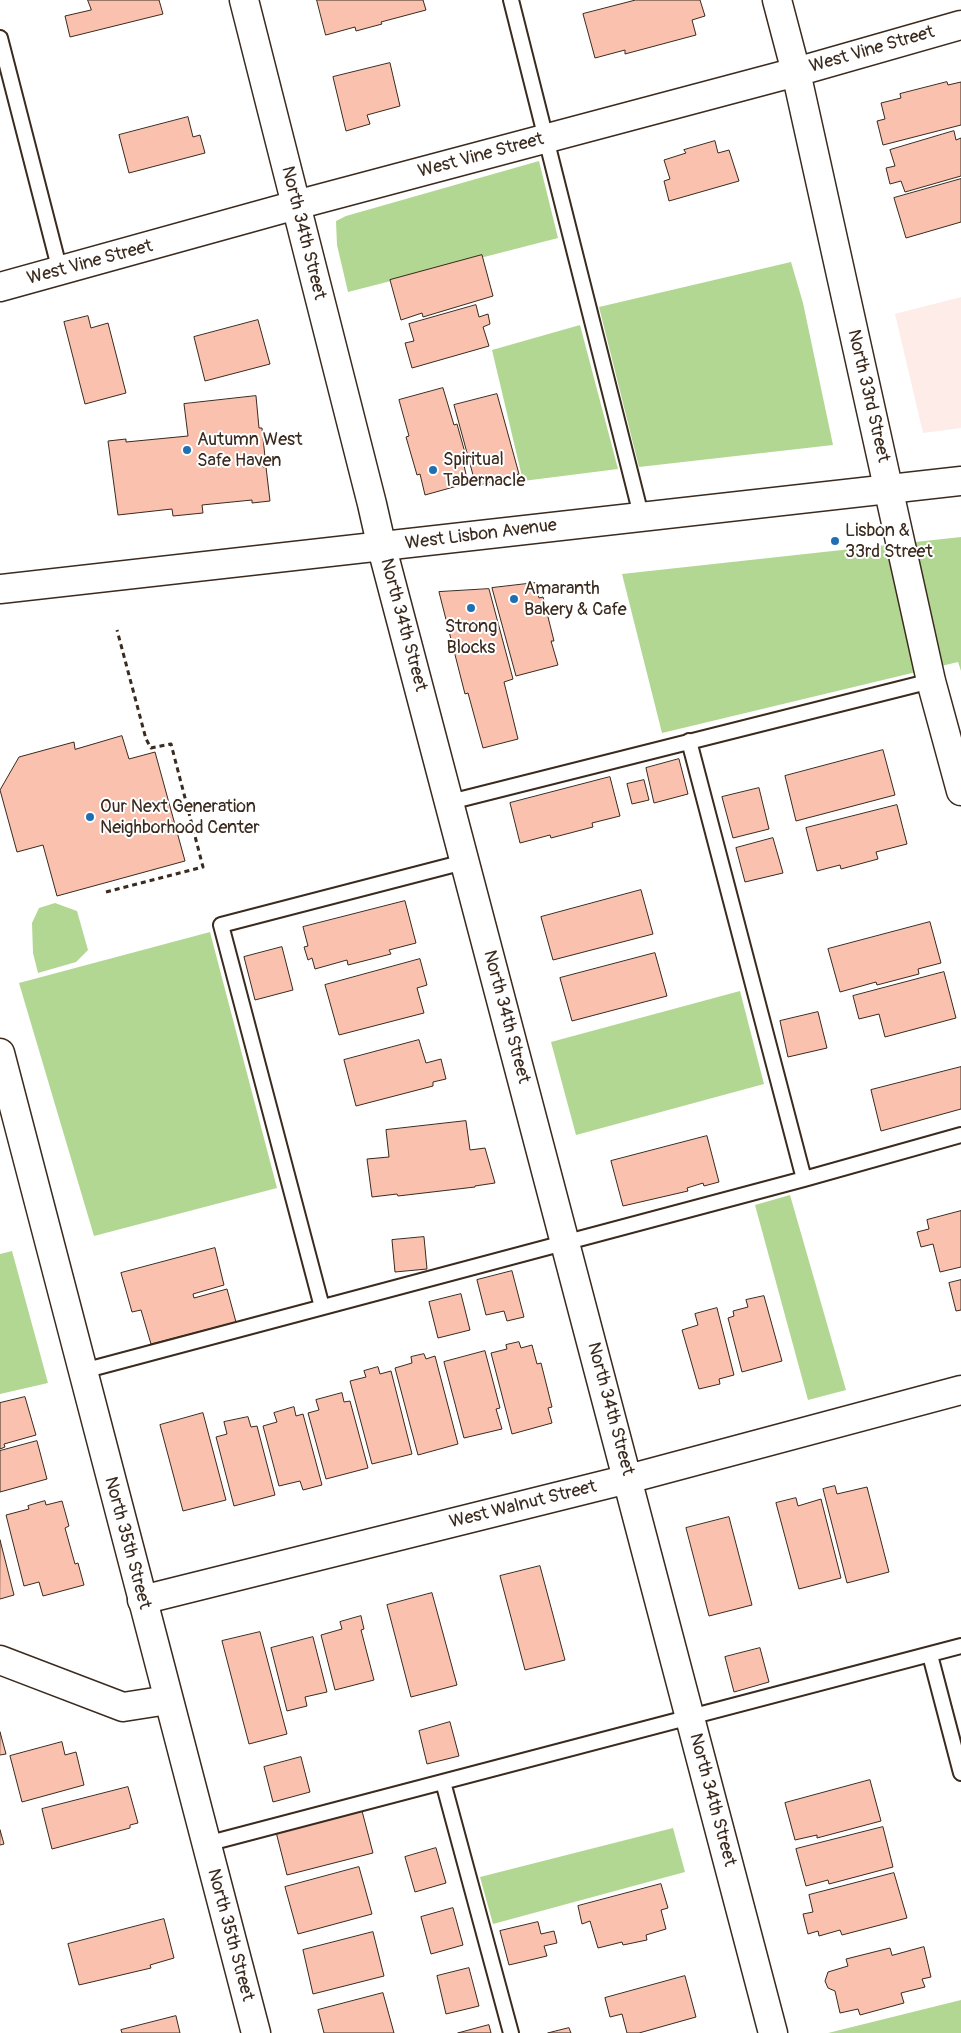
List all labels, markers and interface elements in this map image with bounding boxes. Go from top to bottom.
street label: West Vine Street [807,22,937,78]
street label: West Vine Street [416,129,546,183]
street label: North 34th Street [276,164,330,302]
street label: West Vine Street [25,236,155,290]
street label: North 33rd Street [842,328,894,464]
place label: Autumn West Safe Haven [197,429,302,472]
marker: Autumn West Safe Haven [181,444,193,456]
place label: Spiritual Tabernacle [443,449,525,492]
marker: Spiritual Tabernacle [427,464,439,476]
street label: West Lisbon Avenue [404,515,558,555]
place label: Lisbon & 33rd Street [845,520,933,562]
marker: Lisbon & 33rd Street [829,535,841,547]
street label: North 34th Street [375,556,431,694]
place label: Amaranth Bakery & Cafe [524,578,627,620]
marker: Amaranth Bakery & Cafe [508,593,520,605]
marker: Strong Blocks [465,602,477,614]
place label: Strong Blocks [445,616,497,659]
place label: Our Next Generation Neighborhood Center [100,796,260,839]
marker: Our Next Generation Neighborhood Center [84,811,96,823]
street label: North 34th Street [478,948,534,1086]
street label: North 34th Street [582,1340,638,1478]
street label: North 35th Street [99,1474,155,1612]
street label: West Walnut Street [447,1476,599,1534]
street label: North 34th Street [684,1731,740,1869]
street label: North 35th Street [202,1866,258,2004]

